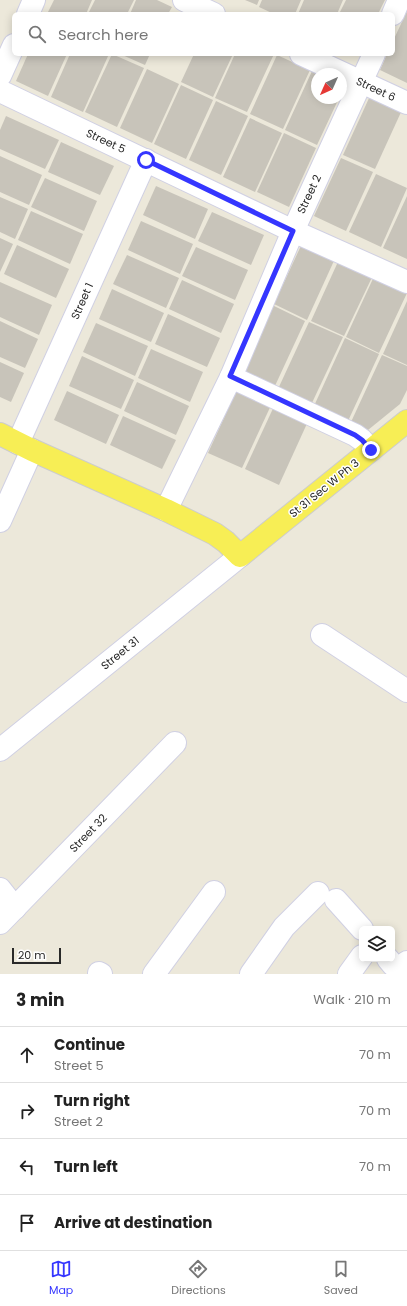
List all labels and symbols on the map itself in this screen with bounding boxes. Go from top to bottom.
north arrow [311,68,347,104]
street label: Street 6 [354,73,398,105]
street label: Street 5 [84,125,129,157]
route start [137,151,155,169]
street label: Street 2 [293,172,325,216]
street label: Street 1 [67,280,97,322]
route end [362,441,380,459]
street label: St 31 Sec W Ph 3 [286,455,362,521]
street label: Street 31 [97,633,143,673]
street label: Street 32 [66,810,110,856]
scale bar [12,946,61,965]

